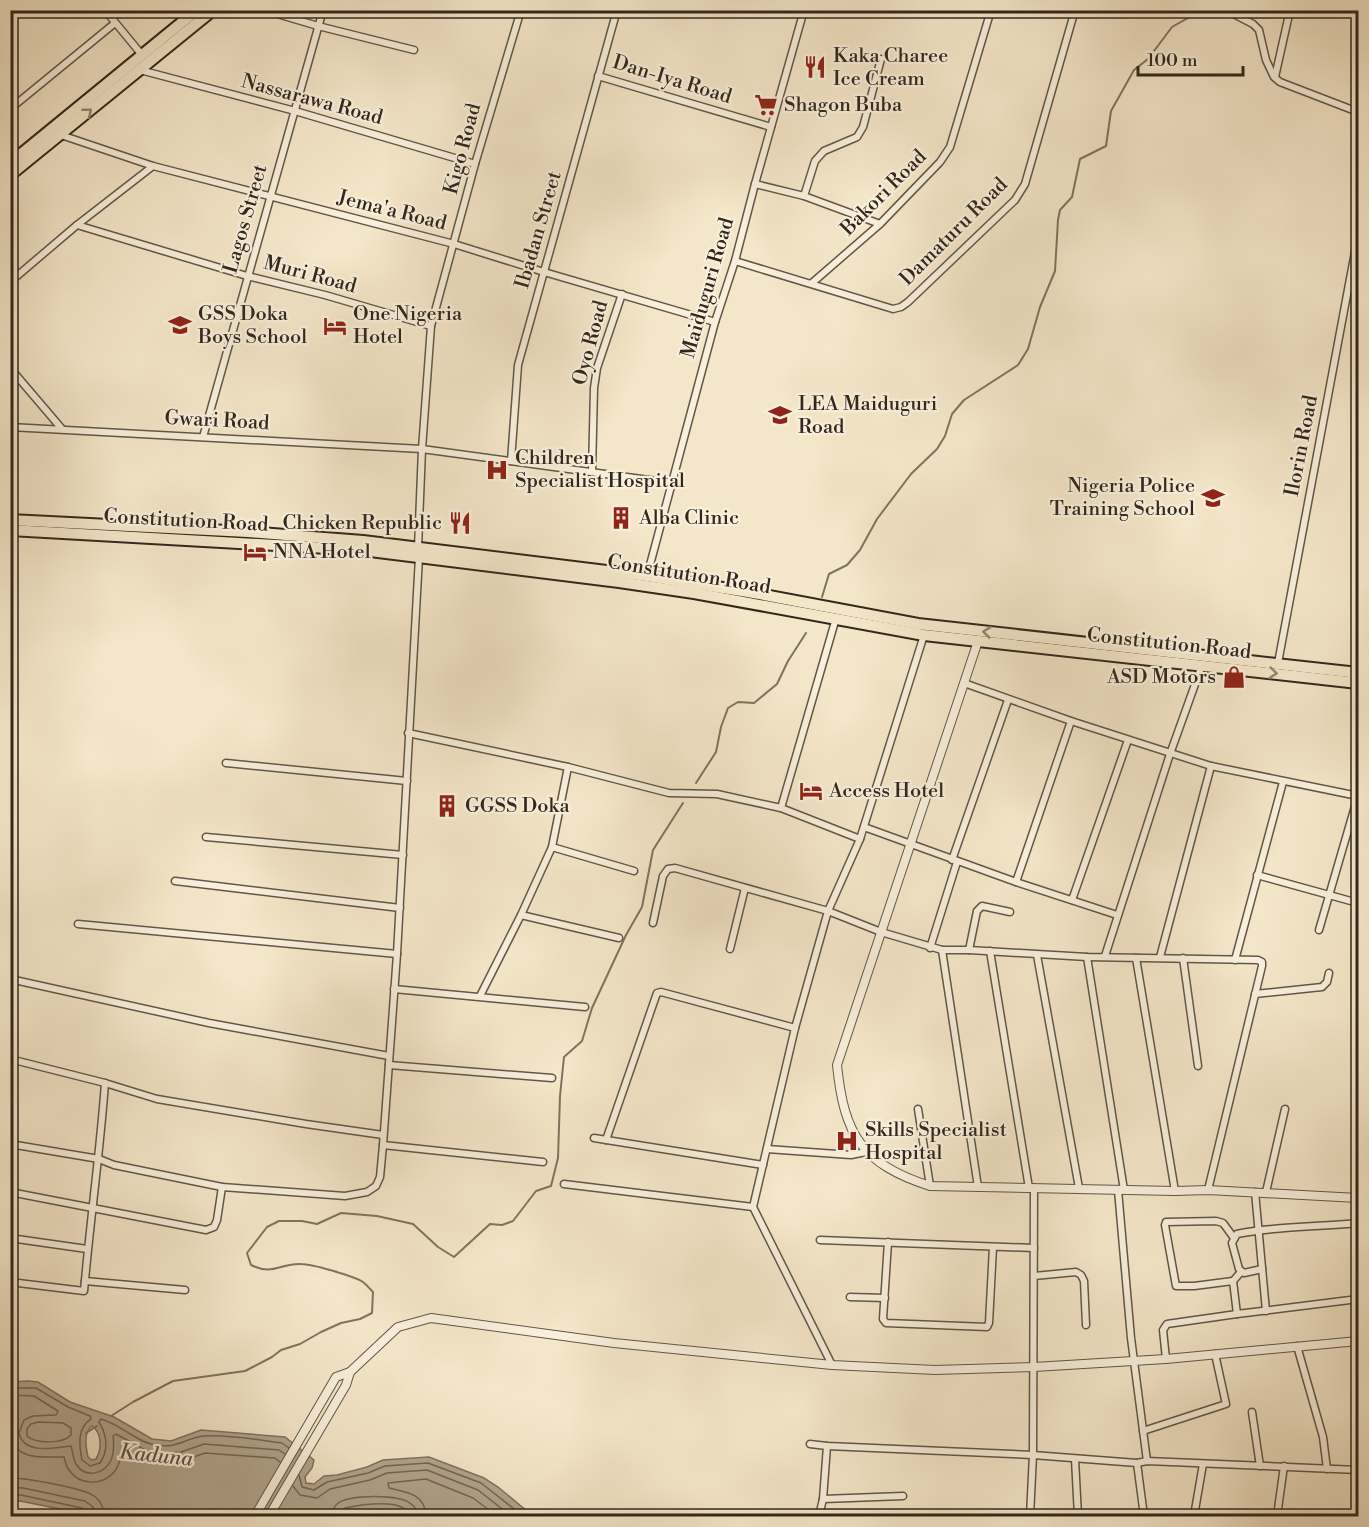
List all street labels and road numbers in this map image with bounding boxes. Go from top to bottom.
street label: Dan-Iya Road [609,50,735,110]
street label: Nassarawa Road [239,69,386,131]
street label: Kigo Road [439,100,487,197]
street label: Bakori Road [835,144,933,242]
street label: Lagos Street [219,162,273,276]
street label: Ibadan Street [510,168,568,292]
street label: Damaturu Road [895,172,1014,291]
street label: Jema'a Road [334,185,450,237]
street label: Maiduguri Road [676,214,740,361]
street label: Muri Road [261,251,360,300]
street label: Oyo Road [568,297,614,388]
street label: Ilorin Road [1280,393,1324,499]
street label: Gwari Road [164,406,271,436]
street label: Constitution Road [103,504,270,538]
street label: Constitution Road [606,550,773,600]
street label: Constitution Road [1086,623,1253,665]

